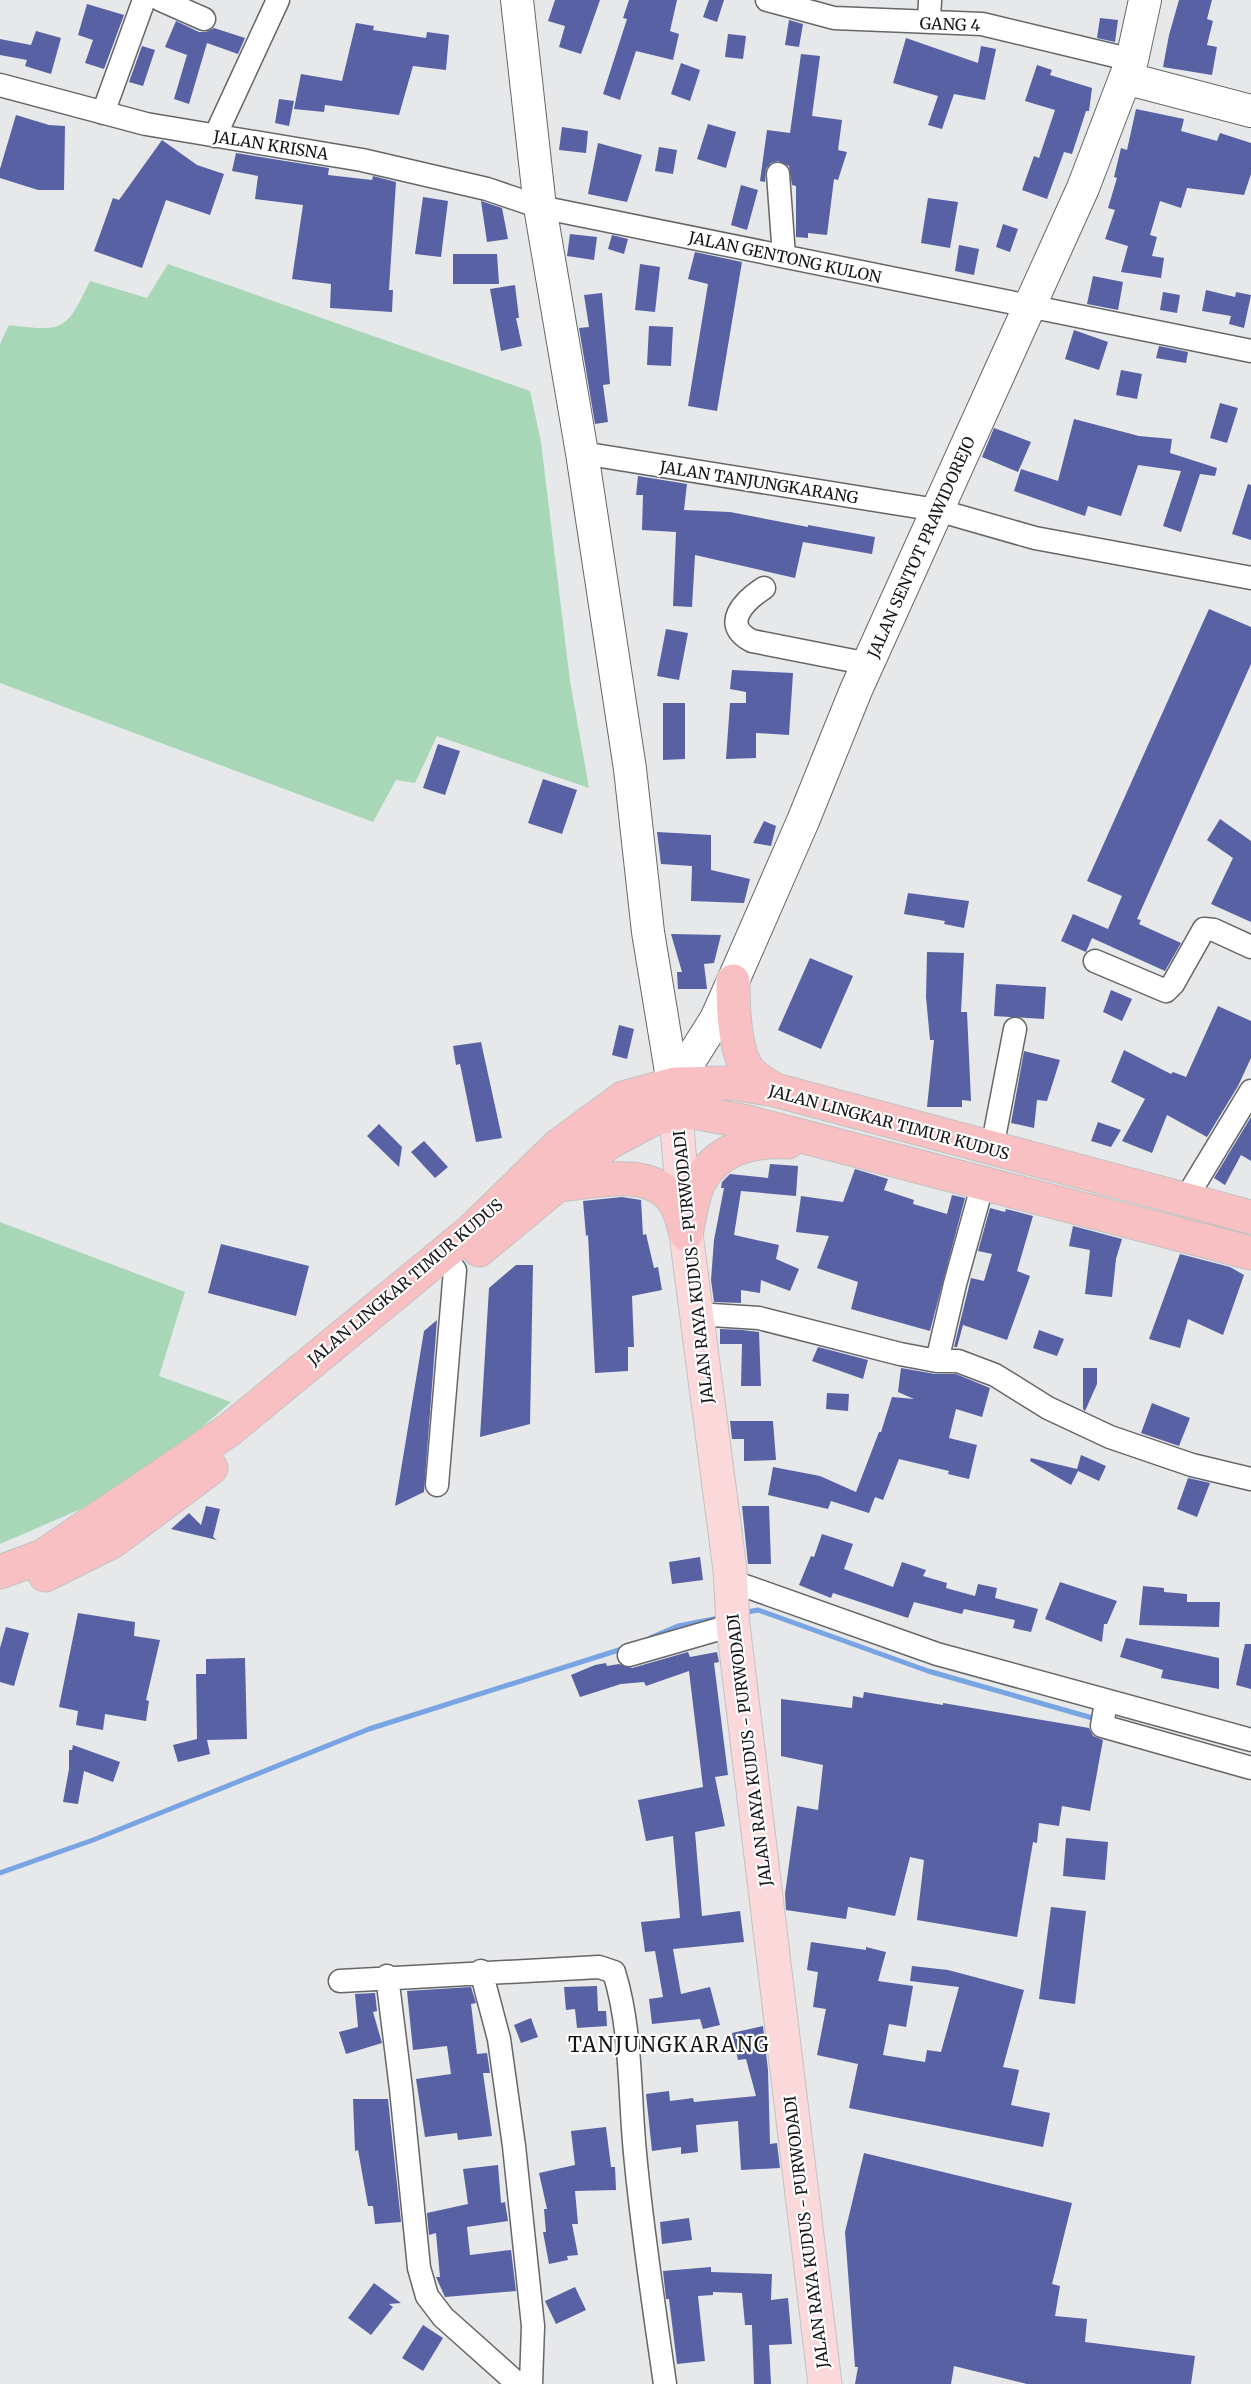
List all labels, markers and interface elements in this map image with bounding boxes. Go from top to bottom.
street label: GANG 4 [919,13,981,35]
street label: JALAN KRISNA [211,126,330,164]
street label: JALAN GENTONG KULON [686,227,884,287]
street label: JALAN SENTOT PRAWIDOREJO [863,433,979,662]
street label: JALAN TANJUNGKARANG [657,456,860,508]
street label: JALAN LINGKAR TIMUR KUDUS [765,1080,1012,1164]
street label: JALAN RAYA KUDUS - PURWODADI [669,1129,717,1406]
street label: JALAN LINGKAR TIMUR KUDUS [303,1194,507,1370]
street label: JALAN RAYA KUDUS - PURWODADI [722,1613,776,1888]
district label: TANJUNGKARANG [568,2032,770,2057]
street label: JALAN RAYA KUDUS - PURWODADI [779,2095,833,2370]

